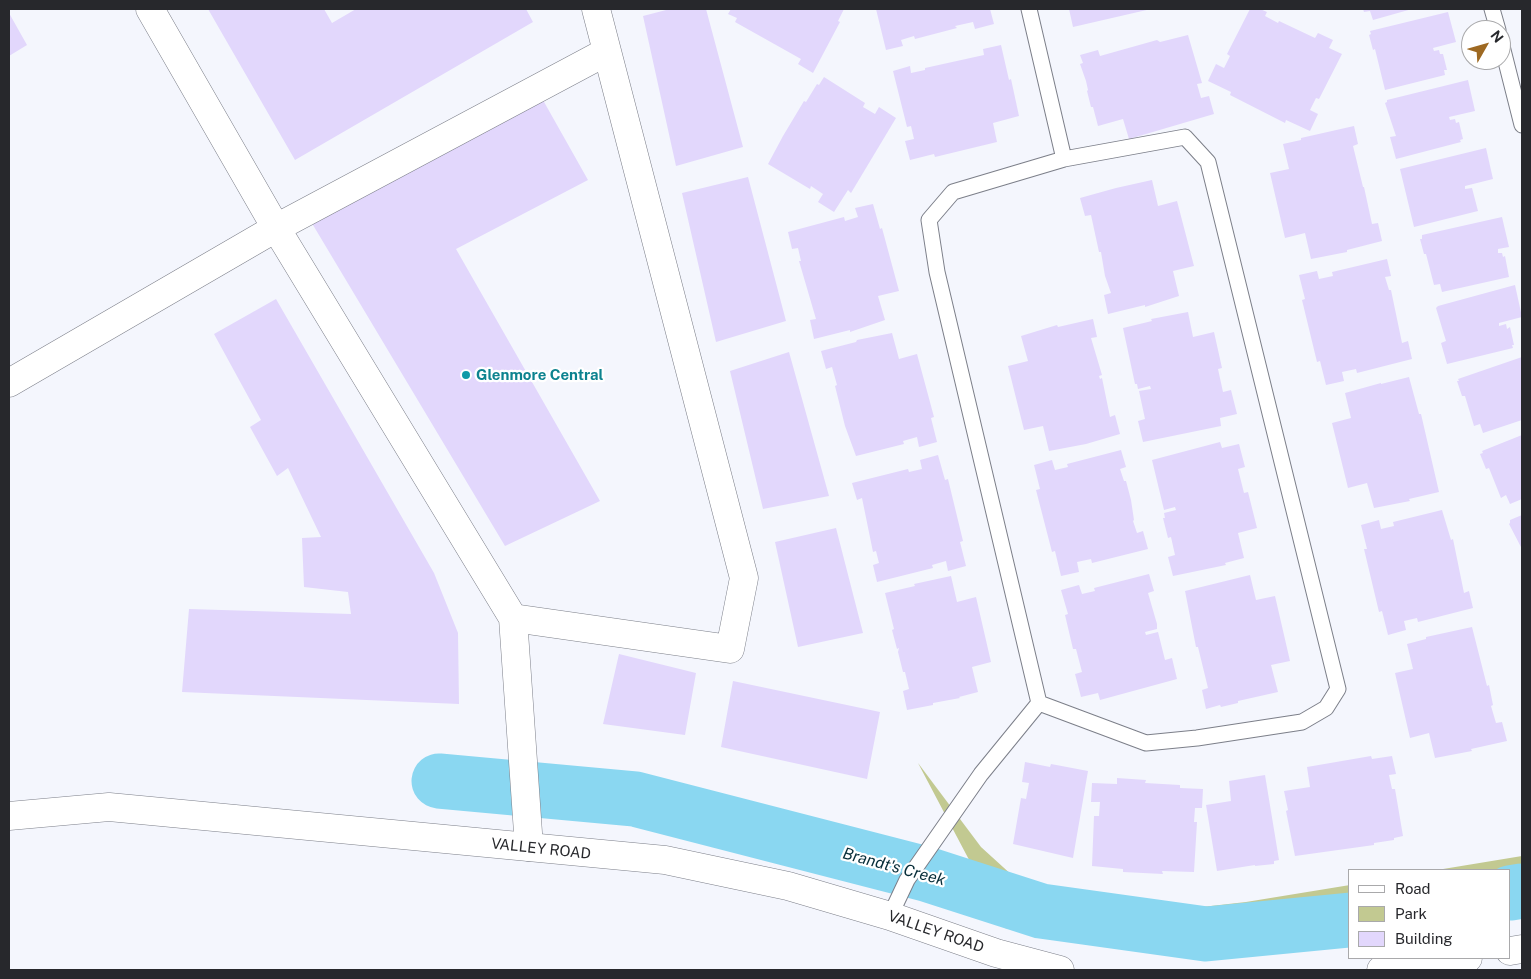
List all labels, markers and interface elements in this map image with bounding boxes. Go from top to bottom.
north arrow [1461,20,1511,70]
text: N [1487,27,1507,46]
place label: Glenmore Central [476,366,603,384]
marker: Glenmore Central [460,369,472,381]
street label: VALLEY ROAD [490,835,592,863]
water label: Brandt's Creek [841,844,947,890]
legend [1348,869,1511,959]
text: Road [1395,880,1431,897]
text: Park [1395,905,1427,922]
street label: VALLEY ROAD [886,907,986,957]
text: Building [1395,930,1453,947]

